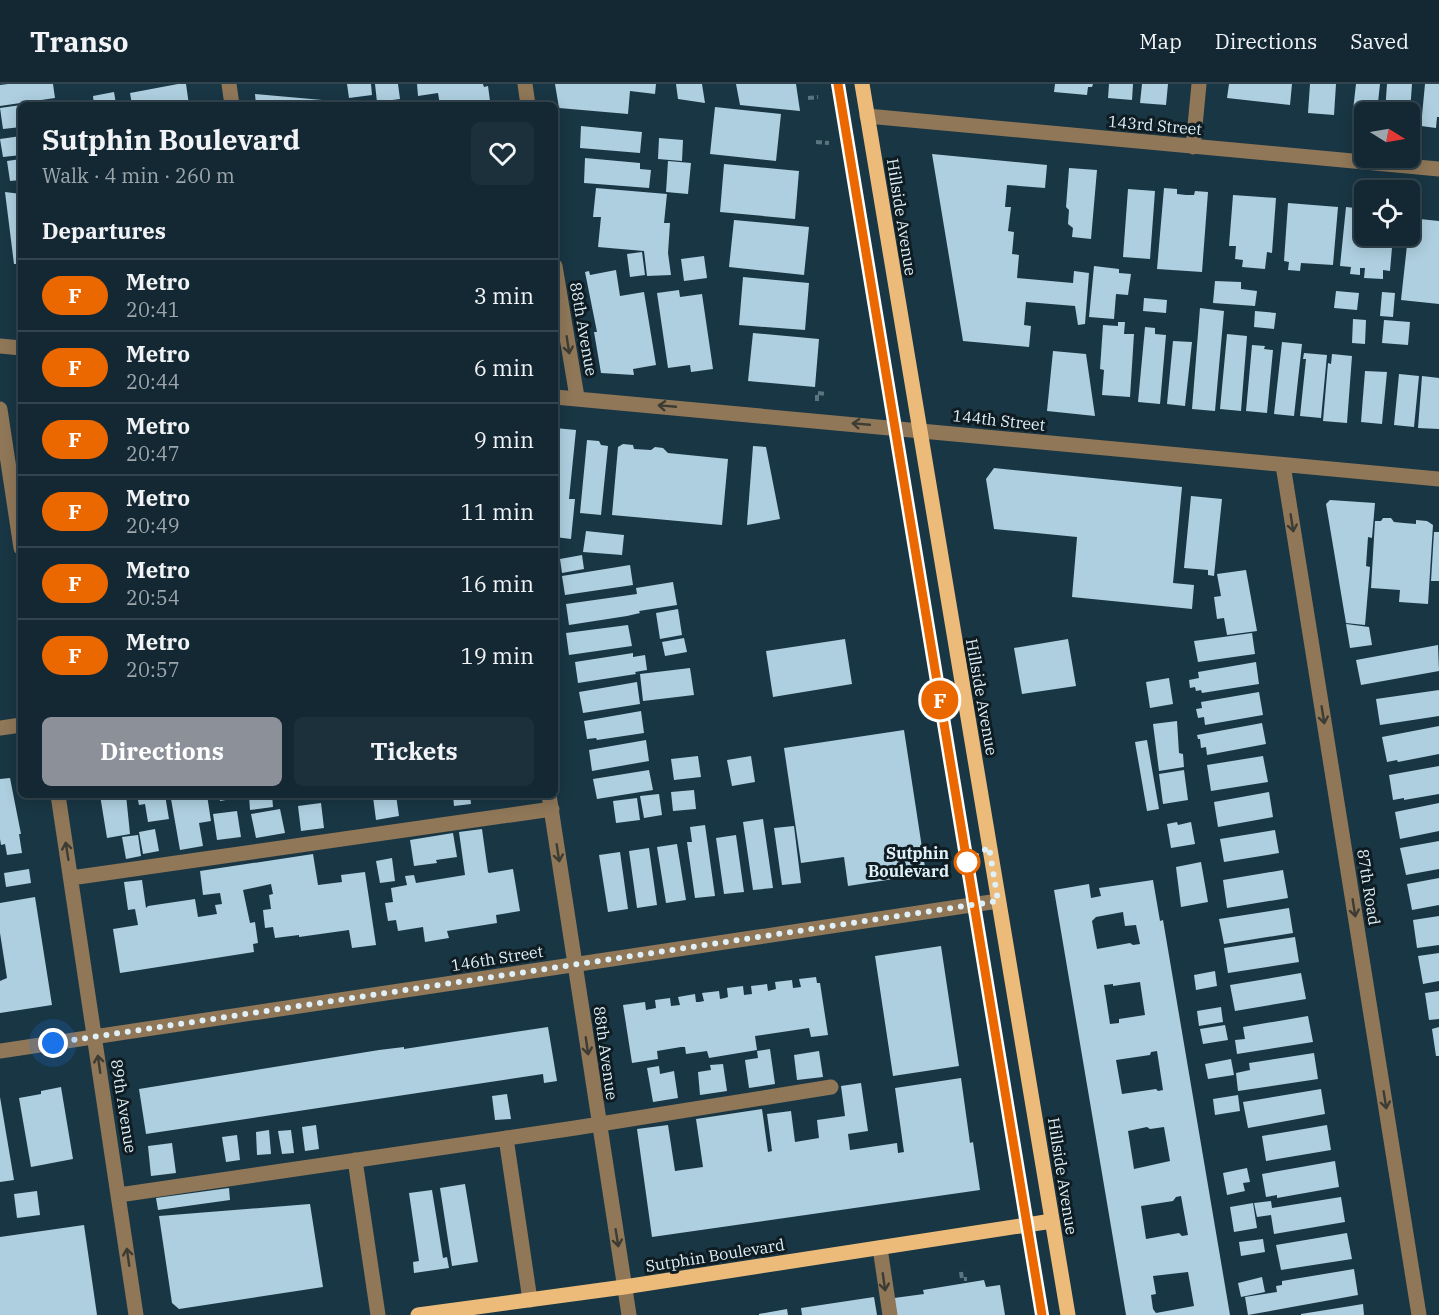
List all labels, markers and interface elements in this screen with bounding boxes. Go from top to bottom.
text: Transo [30,23,128,60]
text: Map [1139,27,1182,55]
text: Directions [1215,27,1317,55]
text: Saved [1350,27,1409,55]
north arrow [1354,102,1420,168]
map controls [1354,102,1420,246]
street label: 143rd Street [1107,111,1203,139]
text: Sutphin Boulevard [42,121,300,158]
button: heart [471,122,534,185]
street label: Hillside Avenue [883,157,921,277]
text: Walk · 4 min · 260 m [42,162,235,189]
button: locate [1354,180,1420,246]
text: Departures [42,216,166,245]
text: Metro [126,267,190,296]
text: F [68,281,82,309]
text: 3 min [474,281,534,310]
street label: 88th Avenue [566,281,602,377]
text: 20:41 [126,296,180,323]
one-way arrow [563,334,574,354]
text: Metro [126,339,190,368]
text: F [68,353,82,381]
text: 6 min [474,353,534,382]
text: 20:44 [126,368,180,395]
one-way arrow [658,400,678,411]
street label: 144th Street [952,405,1047,435]
text: Metro [126,411,190,440]
one-way arrow [852,418,872,429]
text: F [68,425,82,453]
text: 9 min [474,425,534,454]
text: 20:47 [126,440,180,467]
text: Metro [126,483,190,512]
text: F [68,497,82,525]
text: 11 min [461,497,534,526]
text: 20:49 [126,512,180,539]
one-way arrow [1287,512,1298,532]
text: Metro [126,555,190,584]
text: F [68,569,82,597]
text: 16 min [461,569,534,598]
text: 20:54 [126,584,180,611]
text: Metro [126,627,190,656]
street label: Hillside Avenue [962,637,1002,757]
text: F [68,641,82,669]
text: 19 min [461,641,534,670]
text: 20:57 [126,656,180,683]
line badge: F [920,680,960,720]
text: F [933,686,947,714]
one-way arrow [1318,705,1329,724]
button: Directions [42,717,282,786]
button: Tickets [294,717,534,786]
one-way arrow [61,841,72,861]
one-way arrow [553,842,564,862]
place label: Sutphin Boulevard [868,843,949,881]
street label: 87th Road [1353,848,1385,927]
marker: Sutphin Boulevard [954,849,980,875]
one-way arrow [1349,897,1360,917]
street label: 146th Street [449,941,545,975]
street label: 88th Avenue [590,1005,622,1101]
your location [38,1028,68,1058]
one-way arrow [582,1035,593,1055]
one-way arrow [93,1055,104,1075]
street label: 89th Avenue [107,1058,141,1154]
one-way arrow [1379,1090,1390,1110]
street label: Hillside Avenue [1044,1116,1082,1236]
one-way arrow [611,1228,622,1248]
street label: Sutphin Boulevard [644,1234,786,1276]
one-way arrow [122,1248,133,1267]
one-way arrow [879,1271,890,1291]

